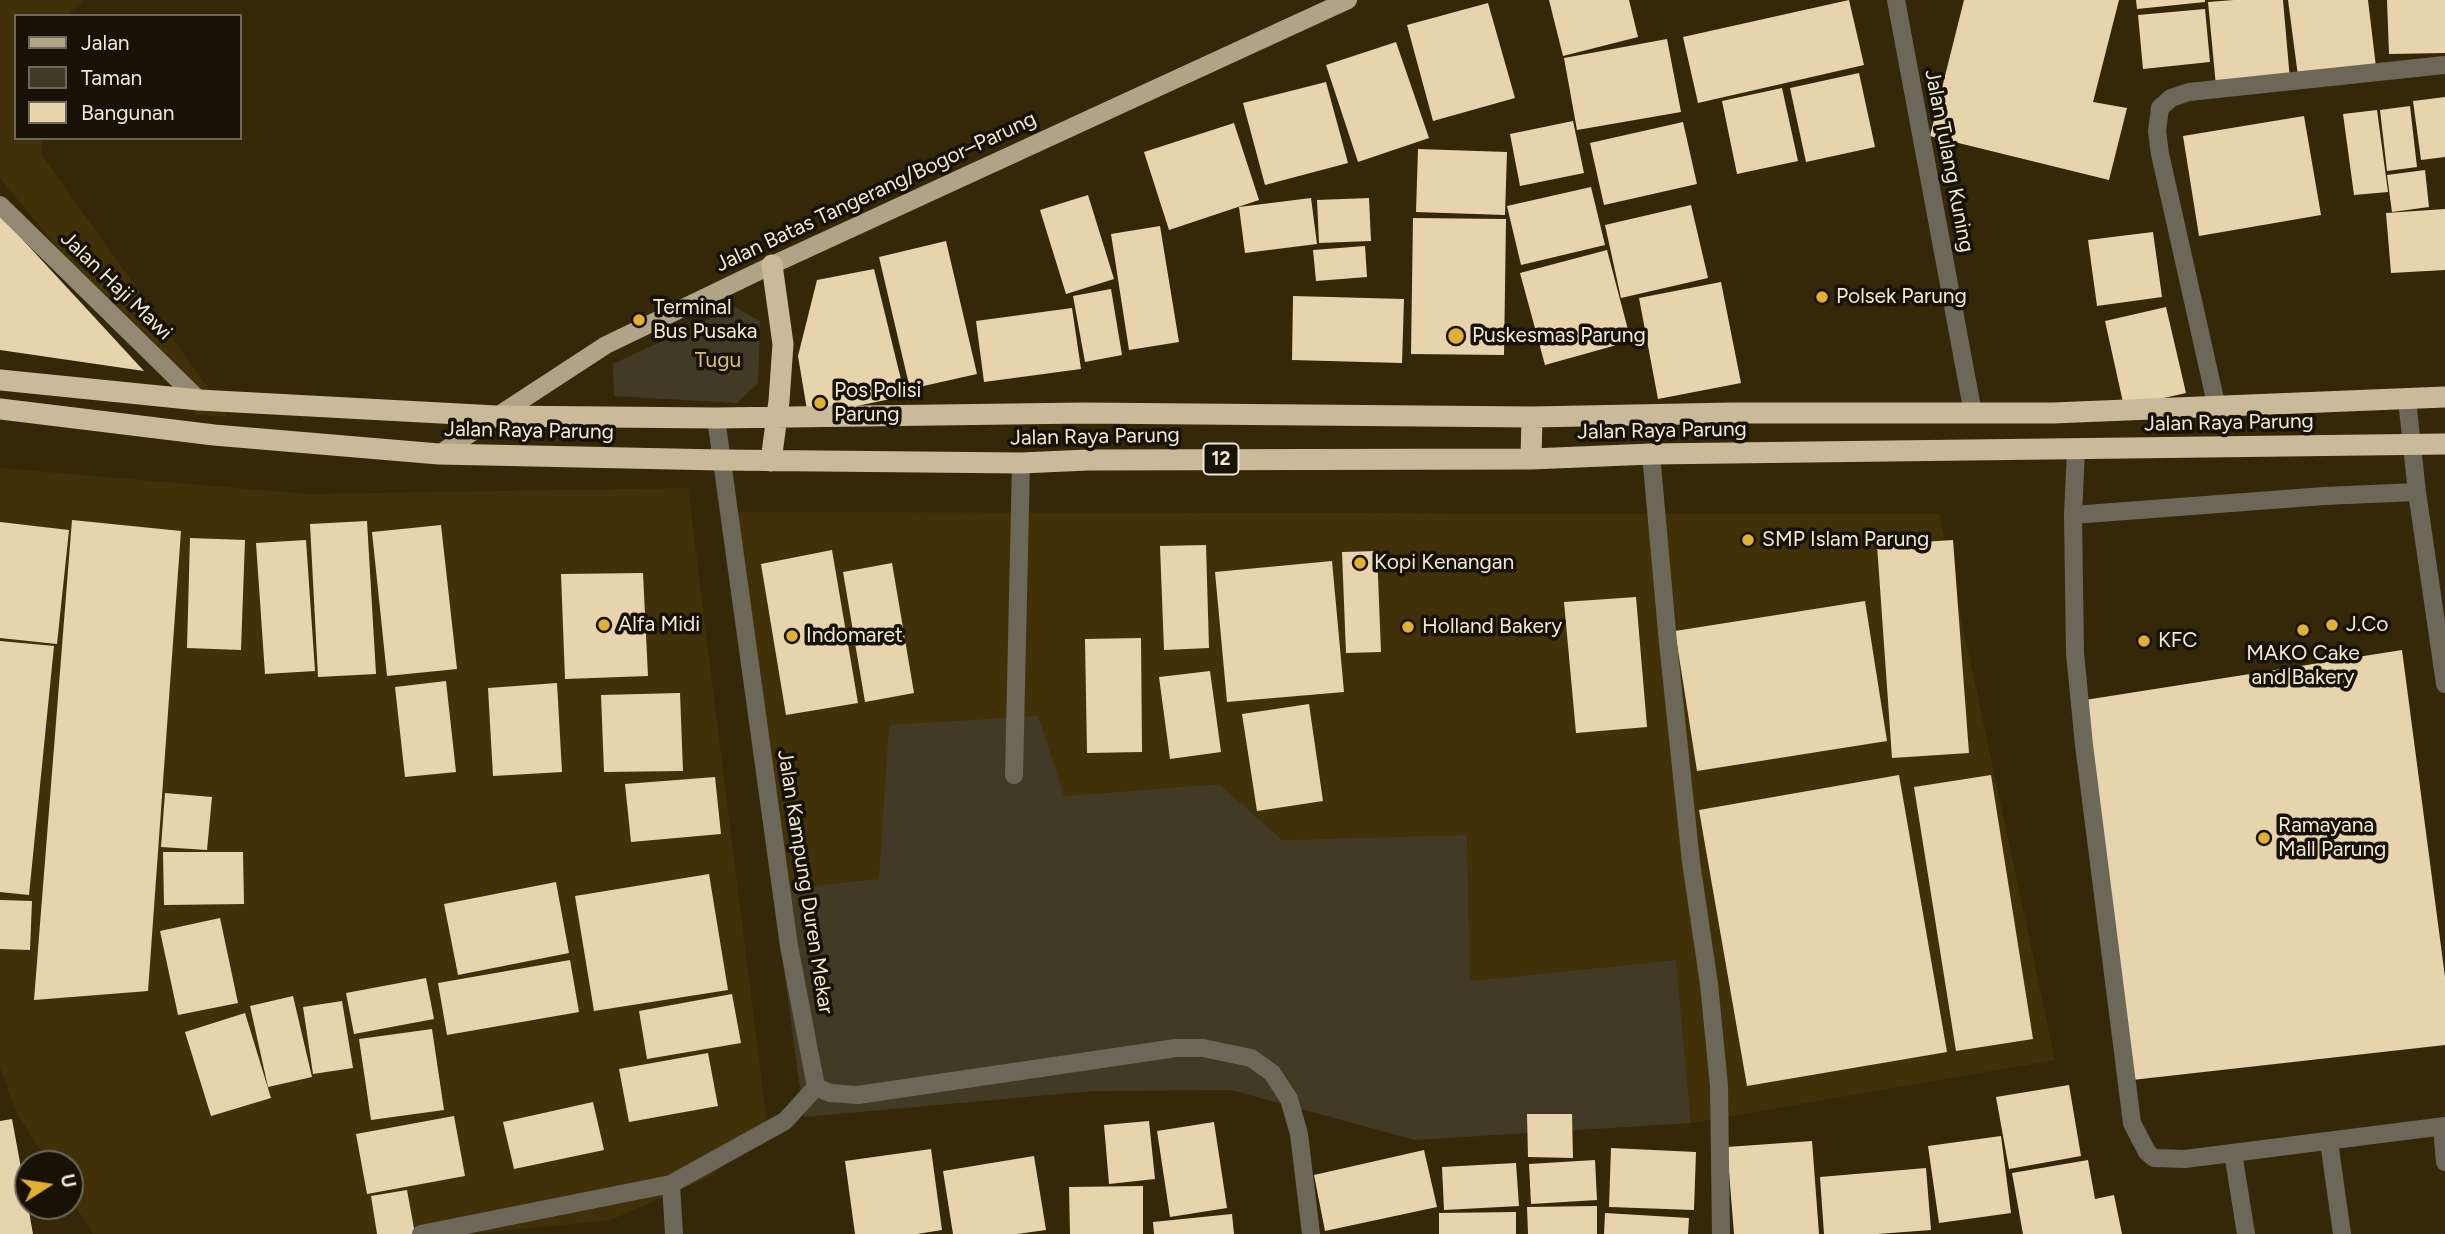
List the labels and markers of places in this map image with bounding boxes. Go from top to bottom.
place label: Polsek Parung [1836,284,1967,310]
marker: Polsek Parung [1814,289,1830,305]
place label: Terminal Bus Pusaka [653,295,757,345]
marker: Terminal Bus Pusaka [631,312,647,328]
place label: Puskesmas Parung [1472,323,1646,349]
marker: Puskesmas Parung [1446,326,1466,346]
place label: Pos Polisi Parung [834,378,921,428]
marker: Pos Polisi Parung [812,395,828,411]
place label: SMP Islam Parung [1762,527,1929,553]
marker: SMP Islam Parung [1740,532,1756,548]
place label: Kopi Kenangan [1374,550,1514,576]
marker: Kopi Kenangan [1352,555,1368,571]
place label: Alfa Midi [618,612,700,638]
place label: J.Co [2346,612,2389,638]
place label: Holland Bakery [1422,614,1562,640]
marker: Alfa Midi [596,617,612,633]
marker: J.Co [2324,617,2340,633]
marker: Holland Bakery [1400,619,1416,635]
marker: MAKO Cake and Bakery [2295,622,2311,638]
place label: Indomaret [806,623,903,649]
marker: Indomaret [784,628,800,644]
place label: KFC [2158,628,2197,654]
marker: KFC [2136,633,2152,649]
place label: MAKO Cake and Bakery [2246,641,2360,691]
place label: Ramayana Mall Parung [2278,813,2386,863]
marker: Ramayana Mall Parung [2256,830,2272,846]

